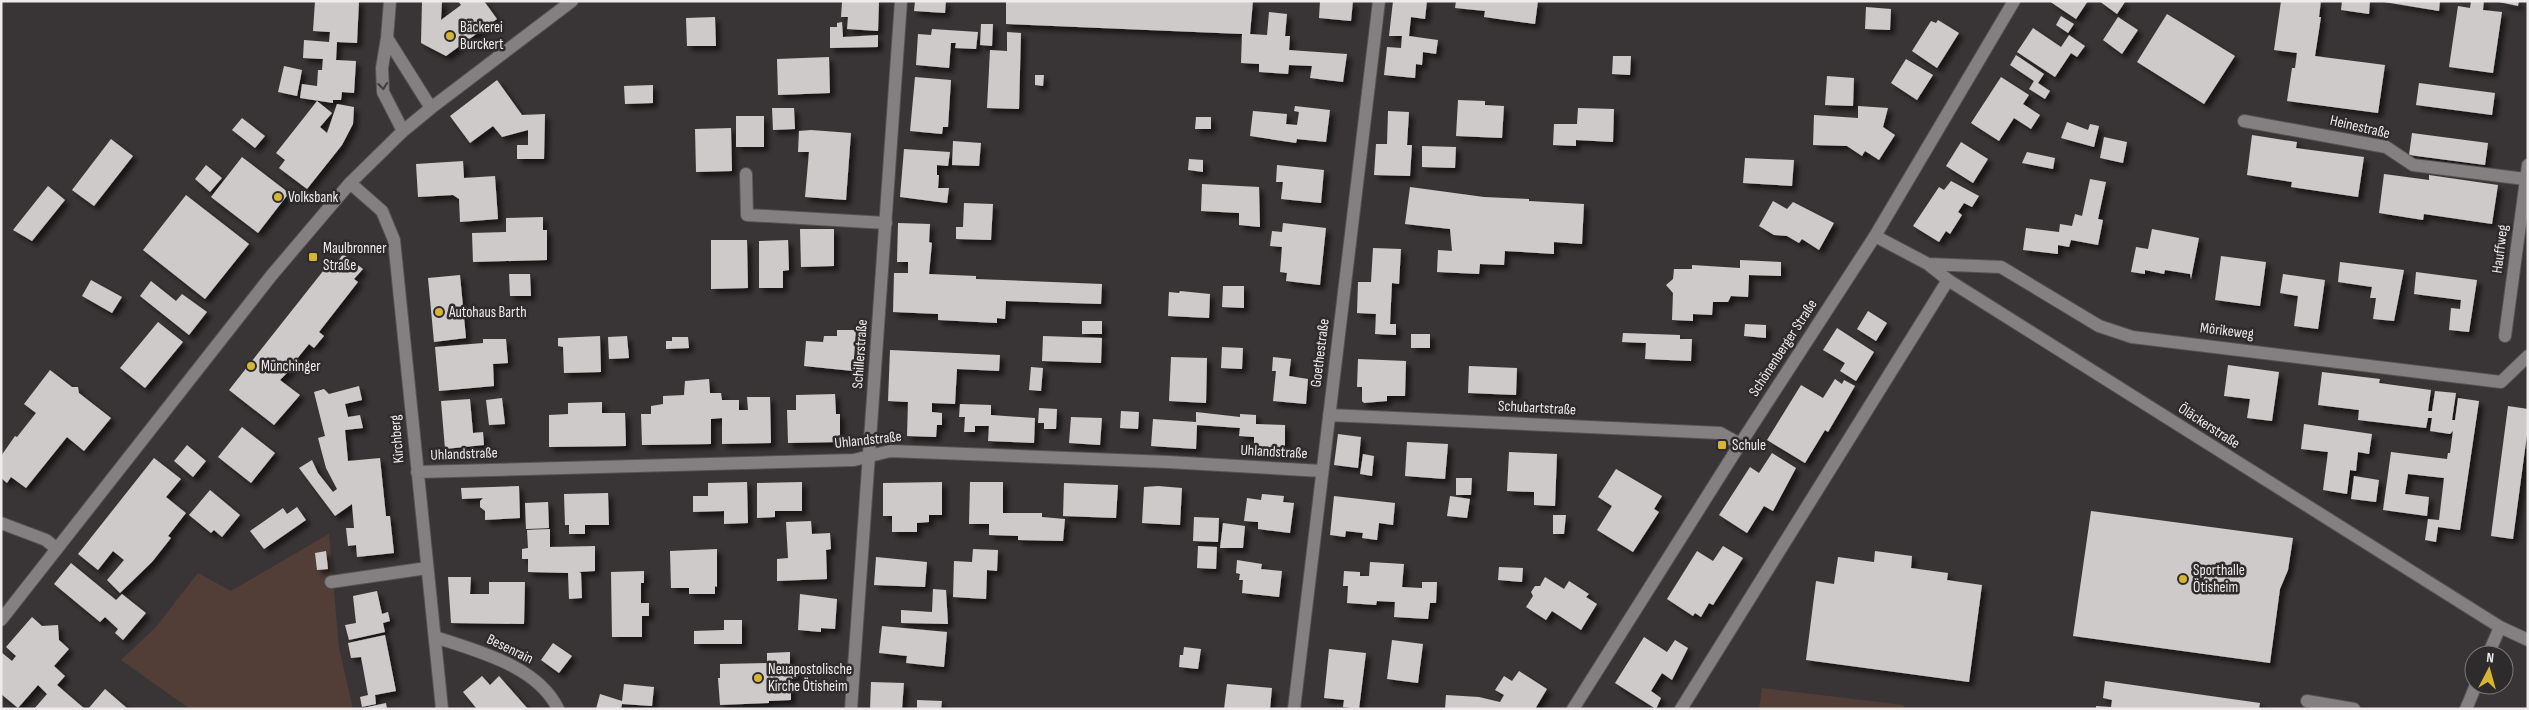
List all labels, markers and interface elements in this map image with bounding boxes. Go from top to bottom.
place label: Bäckerei Burckert [460,18,504,54]
marker: Bäckerei Burckert [444,30,456,42]
one-way arrow [377,83,388,91]
street label: Heinestraße [2328,111,2392,143]
place label: Volksbank [288,188,339,207]
marker: Volksbank [272,191,284,203]
street label: Hauffweg [2488,224,2512,274]
place label: Maulbronner Straße [323,239,387,275]
marker: Maulbronner Straße [307,251,319,263]
street label: Schönenberger Straße [1745,296,1821,400]
place label: Autohaus Barth [448,303,527,322]
marker: Autohaus Barth [433,306,445,318]
street label: Goethestraße [1306,318,1334,388]
street label: Mörikeweg [2199,318,2255,344]
street label: Schillerstraße [848,319,872,389]
place label: Münchinger [261,357,321,376]
marker: Münchinger [245,360,257,372]
street label: Schubartstraße [1497,396,1577,420]
street label: Öläckerstraße [2175,399,2243,453]
street label: Kirchberg [385,414,409,464]
street label: Uhlandstraße [834,427,902,453]
place label: Schule [1732,436,1766,455]
marker: Schule [1716,439,1728,451]
street label: Uhlandstraße [1240,441,1308,463]
street label: Uhlandstraße [430,443,498,465]
place label: Sporthalle Ötisheim [2193,561,2245,597]
marker: Sporthalle Ötisheim [2177,573,2189,585]
street label: Besenrain [484,630,536,668]
north arrow [2464,645,2514,695]
text: N [2486,649,2495,666]
place label: Neuapostolische Kirche Ötisheim [768,660,852,696]
marker: Neuapostolische Kirche Ötisheim [752,672,764,684]

